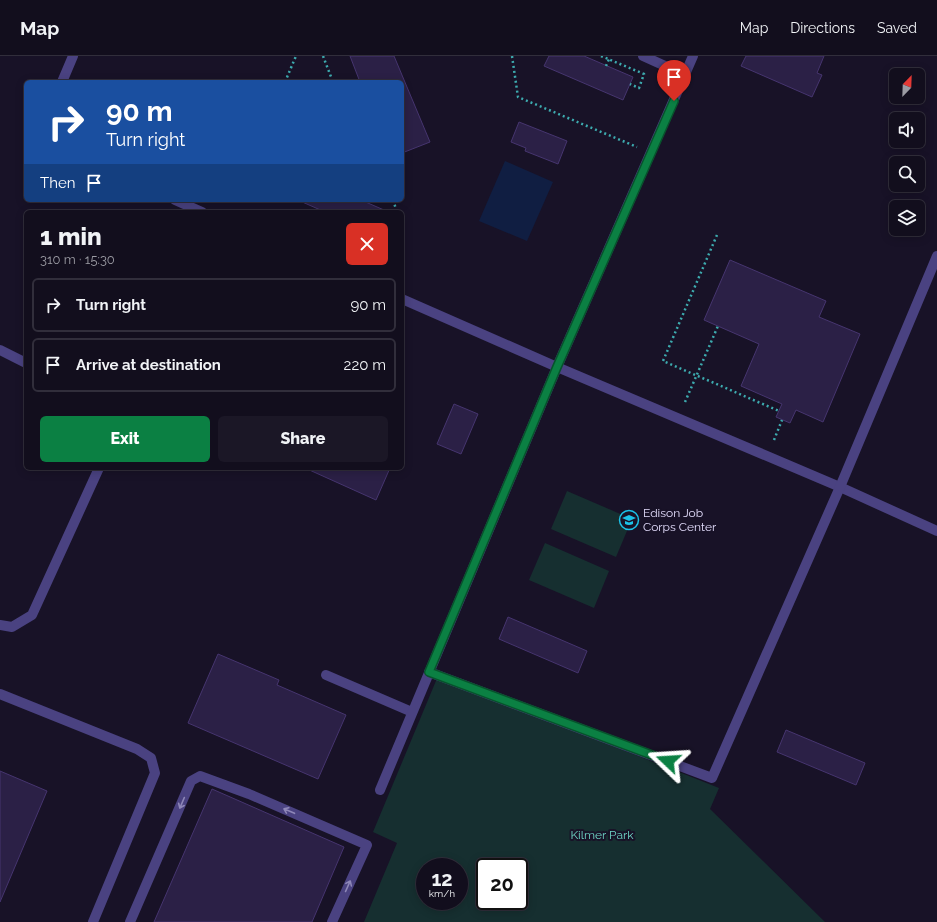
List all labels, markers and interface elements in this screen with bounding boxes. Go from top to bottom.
text: Map [20,17,59,39]
text: Map [740,20,768,36]
text: Directions [790,20,855,36]
text: Saved [877,20,917,36]
pin [657,60,691,101]
icon: arrive [663,66,685,88]
north arrow [889,68,925,104]
map controls [889,68,925,236]
text: 90 m [106,95,172,128]
icon: right [40,96,92,148]
button: sound [889,112,925,148]
text: Turn right [106,129,185,150]
button: search [889,156,925,192]
icon: arrive [83,172,105,194]
text: Then [40,174,75,192]
button: layers [889,200,925,236]
text: 1 min [40,222,102,251]
button: close [346,223,388,265]
text: 310 m · 15:30 [40,252,115,267]
icon: right [42,294,64,316]
text: Turn right [76,296,146,314]
text: 90 m [350,296,386,314]
icon: arrive [42,354,64,376]
text: Arrive at destination [76,356,221,374]
text: 220 m [344,356,386,374]
button: Exit [40,416,210,462]
button: Share [218,416,388,462]
place label: Edison Job Corps Center [643,506,717,534]
school or university icon: Edison Job Corps Center [618,509,640,531]
position arrow [647,740,689,782]
one-way arrow [178,797,185,809]
one-way arrow [284,807,296,814]
park label: Kilmer Park [570,828,634,842]
speed limit sign: 20 [476,858,528,910]
text: 12 [431,867,453,891]
one-way arrow [345,881,352,893]
text: km/h [429,888,455,899]

